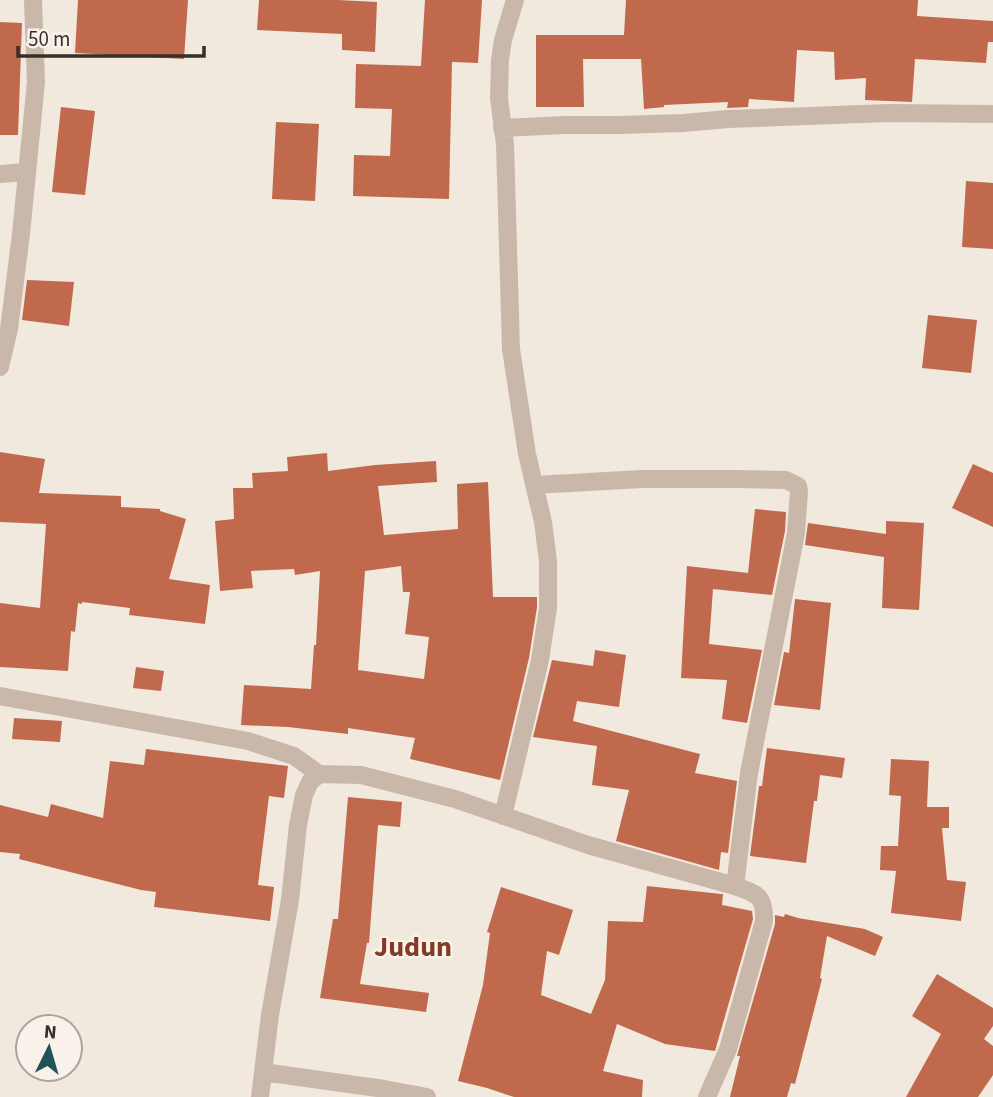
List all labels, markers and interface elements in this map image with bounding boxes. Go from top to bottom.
scale bar [18,14,203,58]
text: 50 m [28,24,70,54]
district label: Judun [374,927,452,967]
north arrow [14,1013,84,1083]
text: N [43,1019,58,1047]

